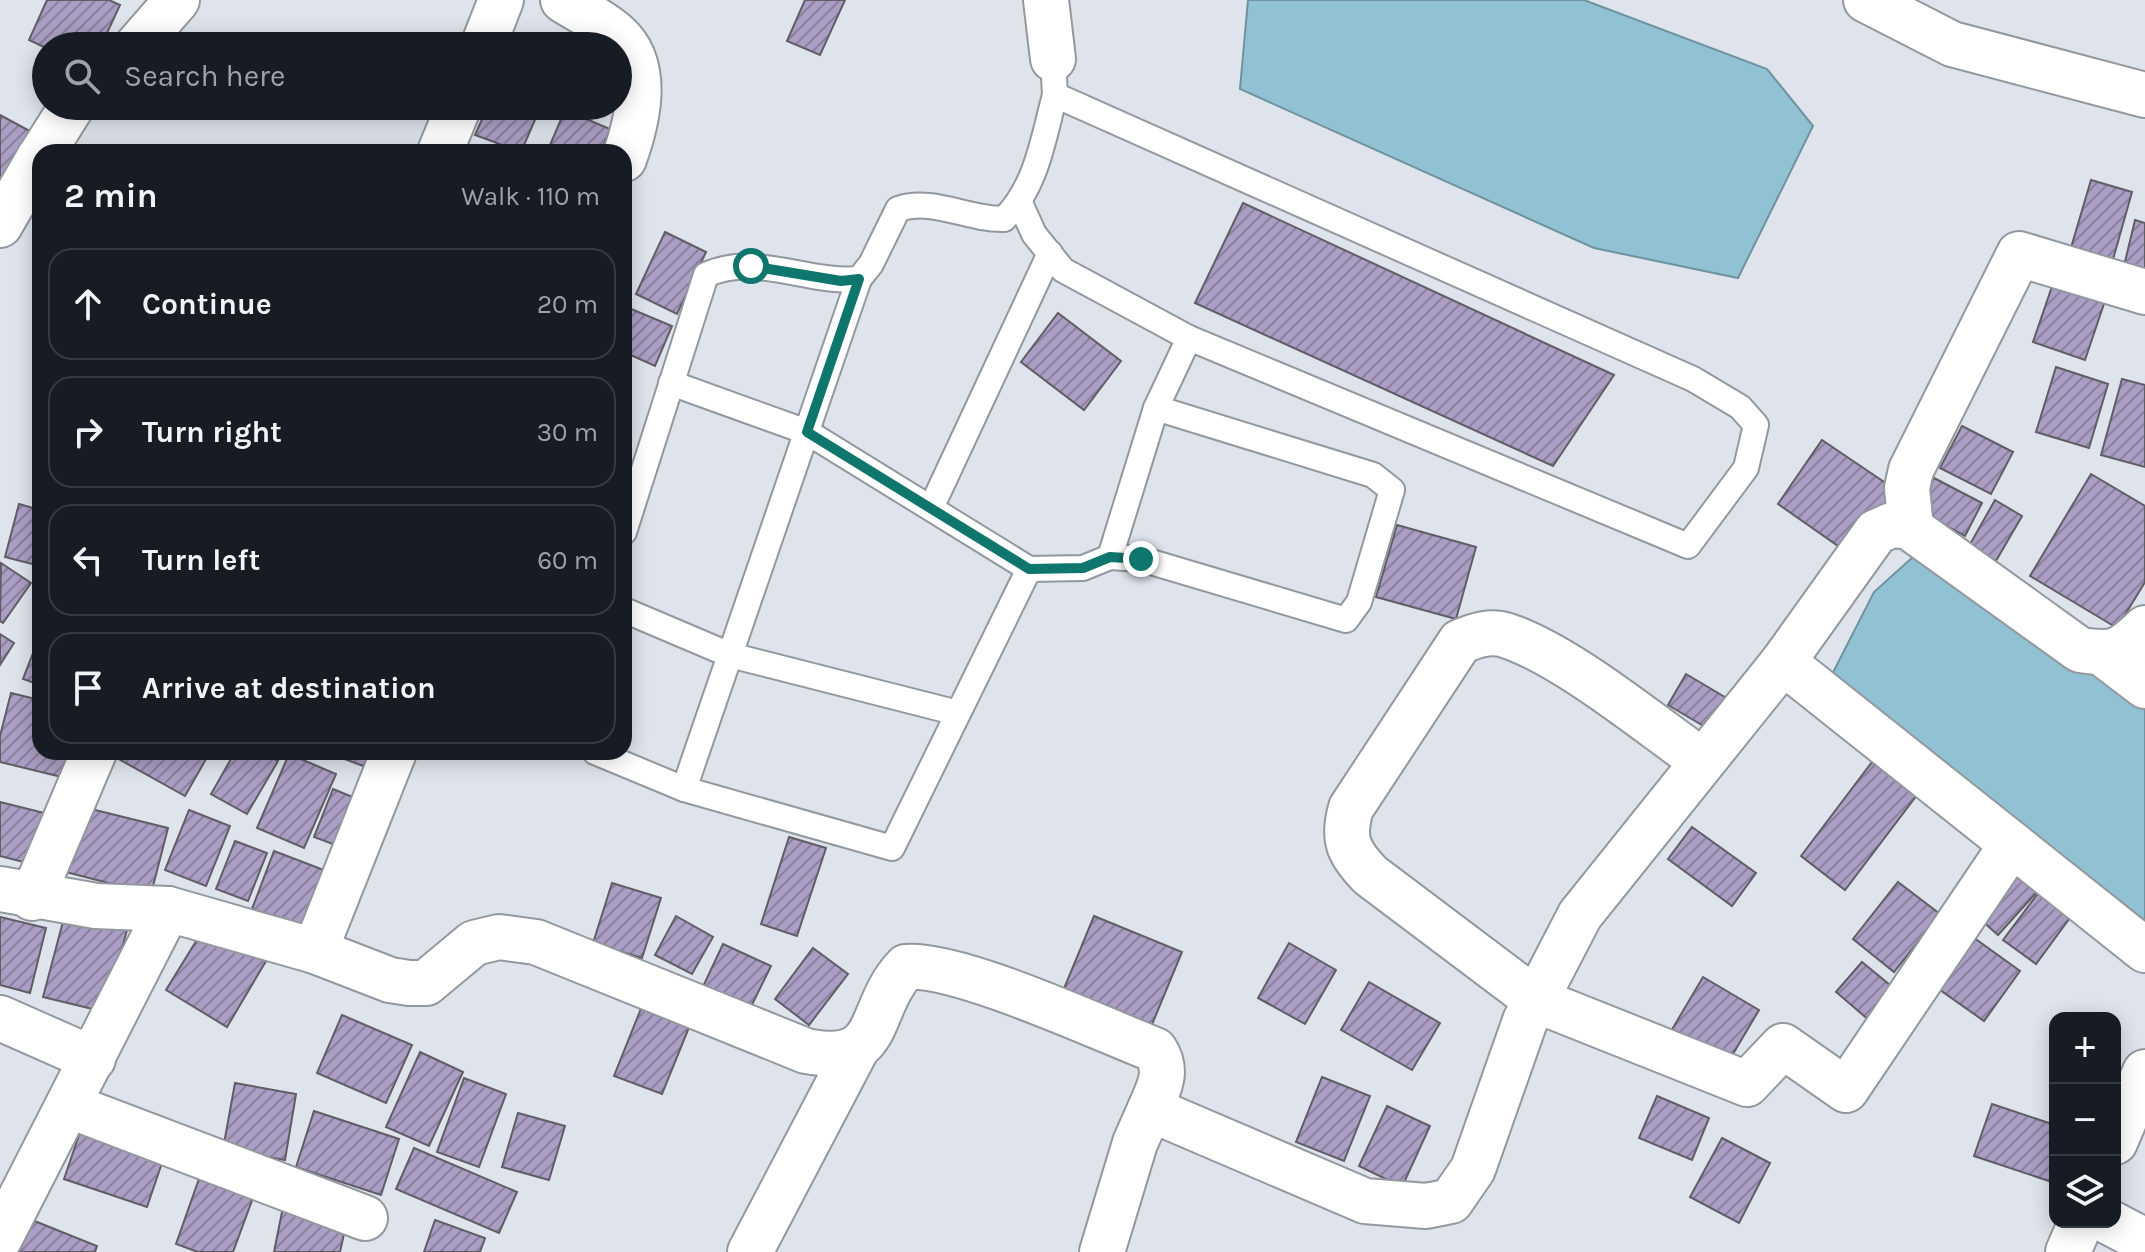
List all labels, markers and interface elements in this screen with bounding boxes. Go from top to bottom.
search box [32,32,632,120]
icon: search [60,54,104,98]
text: Search here [124,58,285,94]
text: 2 min [64,176,158,216]
text: Walk · 110 m [461,181,600,212]
route start [733,248,769,284]
icon: ahead [66,282,110,326]
text: Continue [142,286,272,322]
text: 20 m [537,289,598,320]
icon: right [66,410,110,454]
text: Turn right [142,414,282,450]
text: 30 m [537,417,598,448]
icon: left [66,538,110,582]
route end [1123,541,1159,577]
text: Turn left [142,542,260,578]
text: 60 m [537,545,598,576]
icon: arrive [66,666,110,710]
text: Arrive at destination [142,670,436,706]
map controls [2049,1012,2121,1228]
button: + [2049,1012,2121,1084]
button: − [2049,1084,2121,1156]
button: layers [2049,1156,2121,1228]

